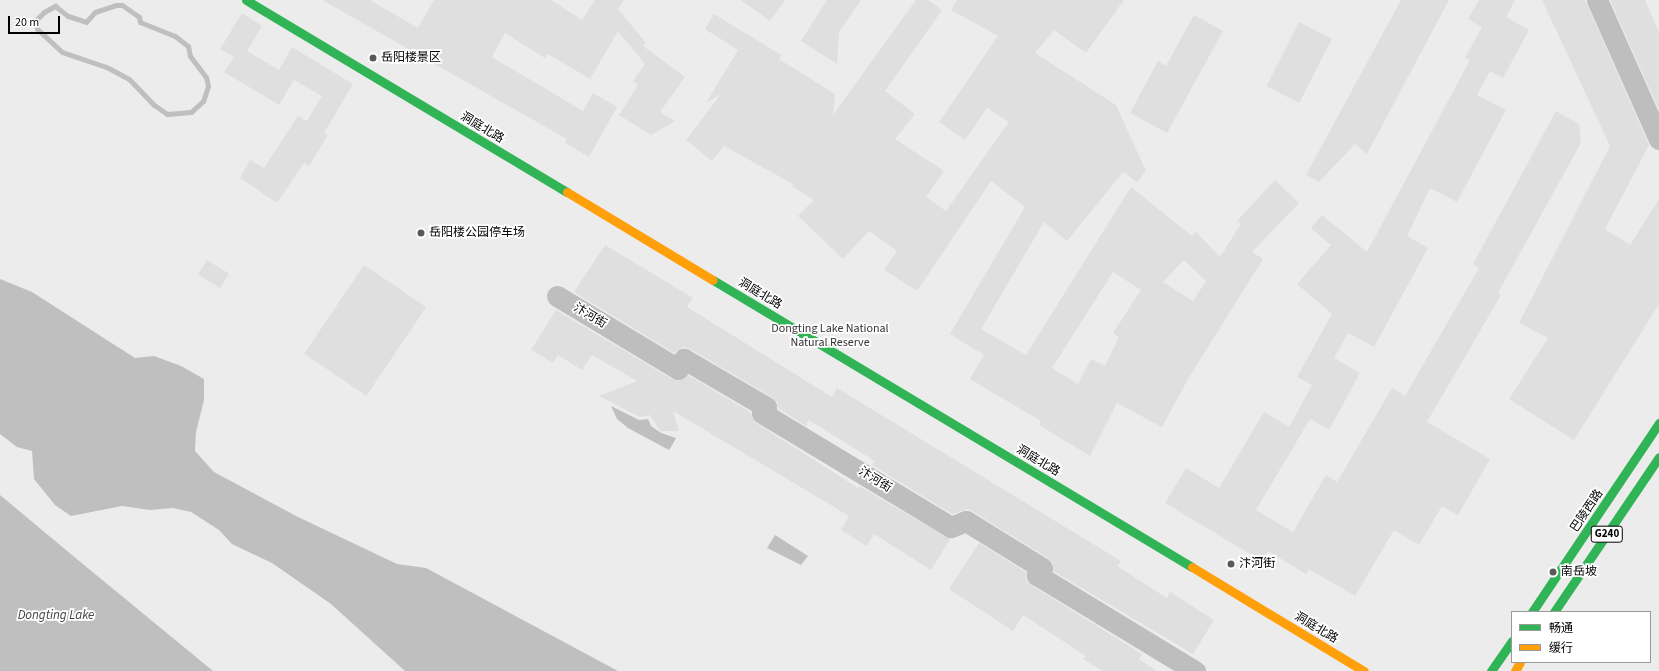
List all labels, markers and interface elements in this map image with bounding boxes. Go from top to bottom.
scale bar [10,8,62,34]
text: 20 m [15,14,39,31]
place label: 岳阳楼景区 [381,51,441,65]
marker: 岳阳楼景区 [368,53,378,63]
street label: 洞庭北路 [458,109,506,147]
place label: 岳阳楼公园停车场 [429,226,525,240]
marker: 岳阳楼公园停车场 [416,228,426,238]
street label: 洞庭北路 [736,275,784,313]
street label: 汴河街 [571,301,609,331]
park label: Dongting Lake National Natural Reserve [771,322,889,350]
street label: 洞庭北路 [1014,442,1062,480]
street label: 汴河街 [856,464,894,496]
street label: 巴陵西路 [1568,487,1606,535]
road number: G240 [1590,525,1624,543]
place label: 汴河街 [1239,557,1275,571]
marker: 汴河街 [1226,559,1236,569]
place label: 南岳坡 [1561,565,1597,579]
marker: 南岳坡 [1548,567,1558,577]
water label: Dongting Lake [18,607,94,623]
street label: 洞庭北路 [1292,609,1340,647]
legend [1511,611,1651,663]
text: 畅通 [1549,620,1573,637]
text: 缓行 [1549,640,1573,657]

